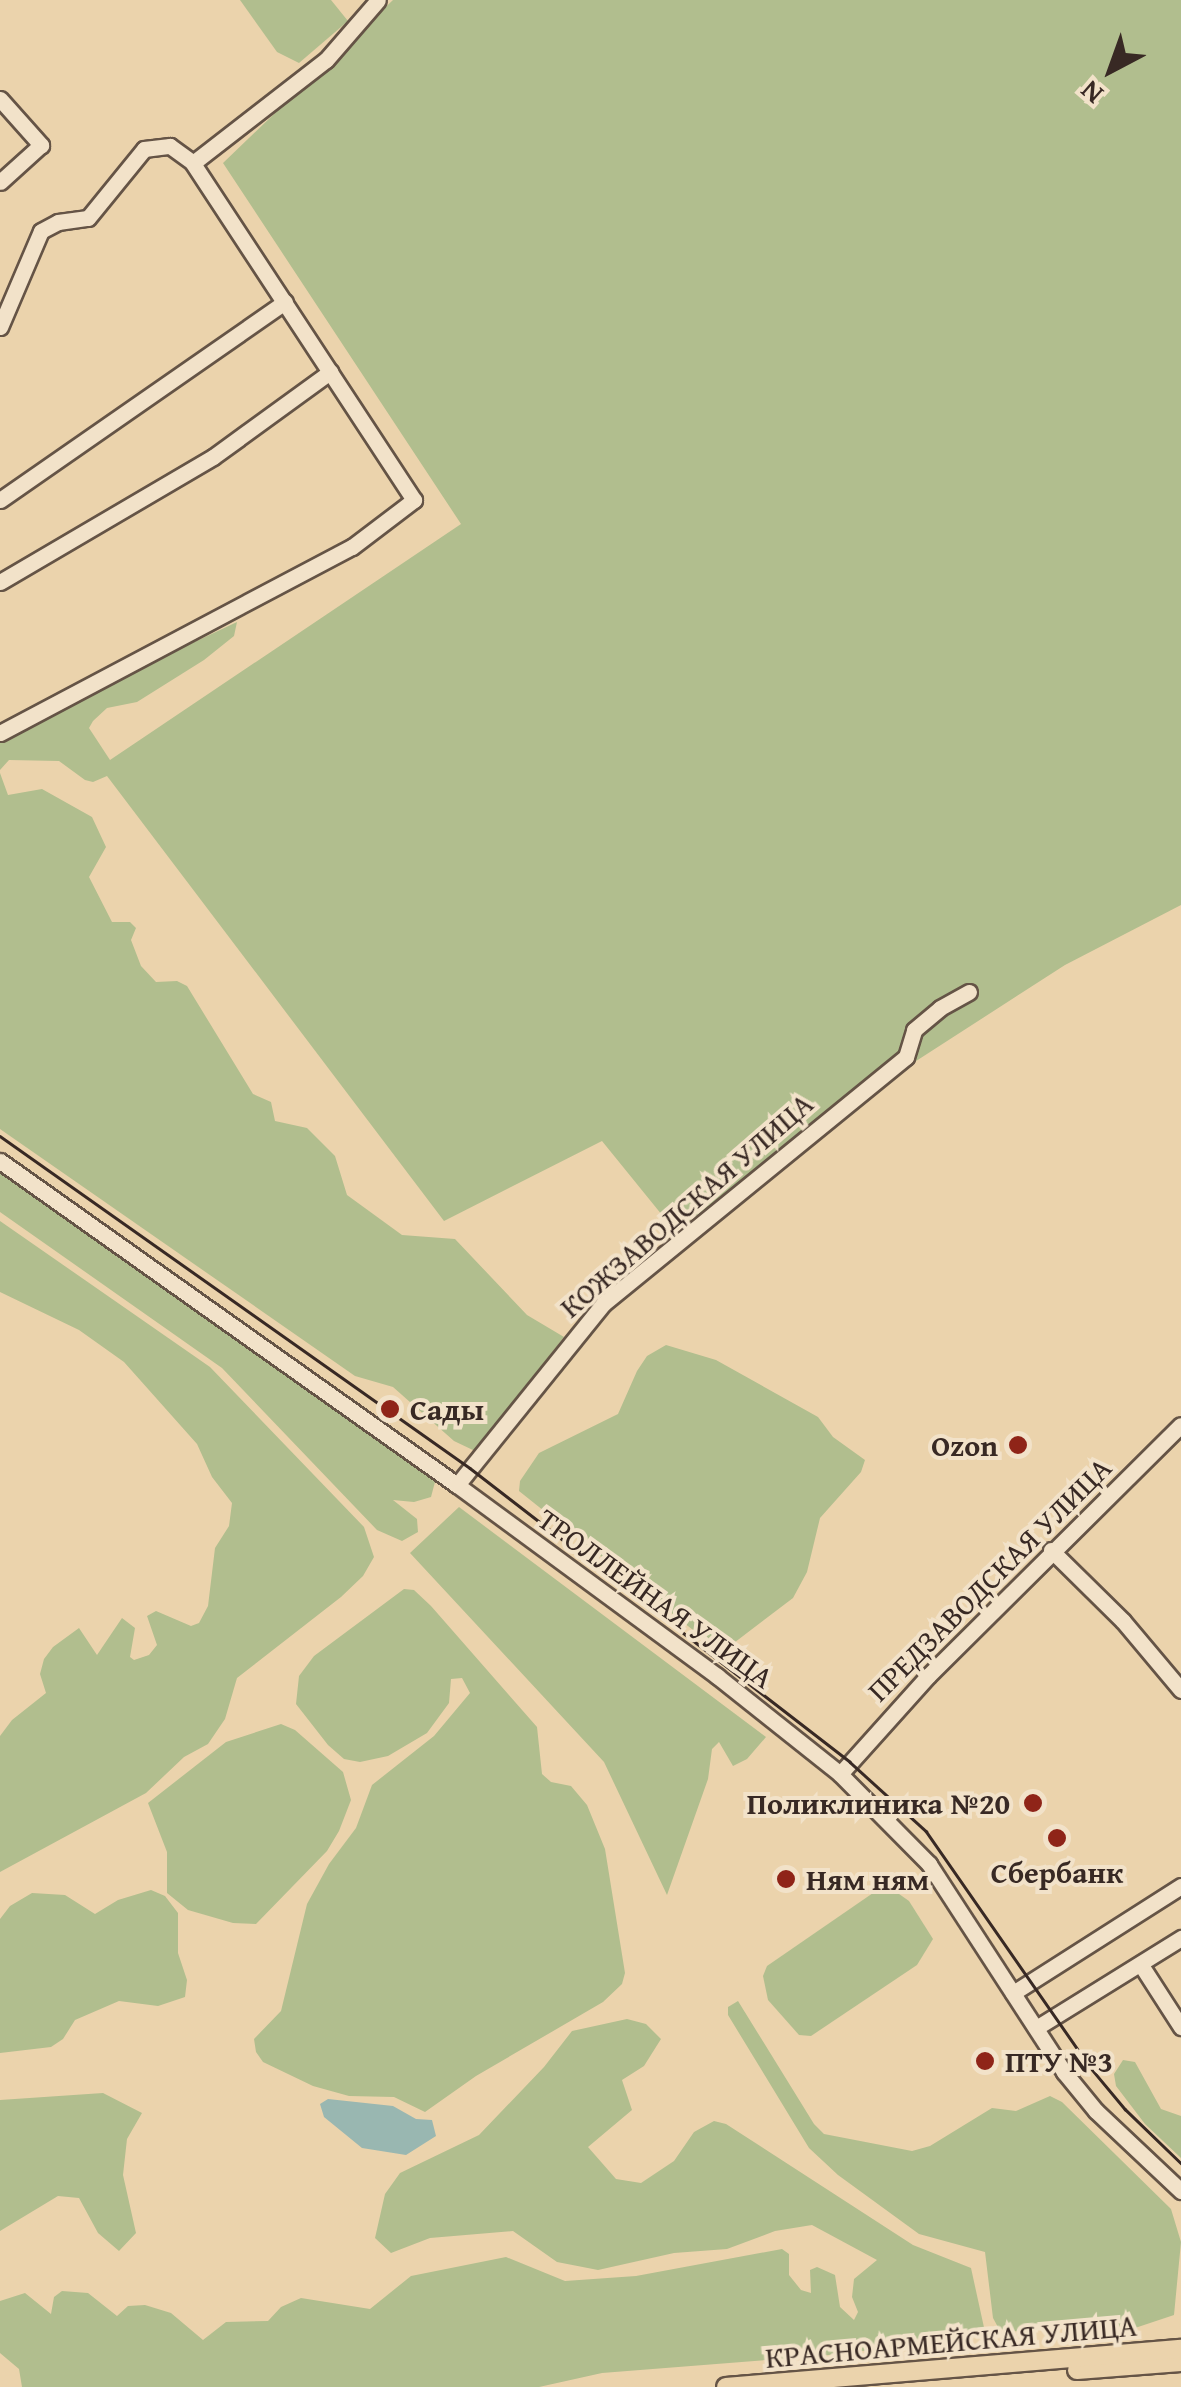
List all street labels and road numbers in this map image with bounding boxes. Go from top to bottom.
street label: КОЖЗАВОДСКАЯ УЛИЦА [552,1085,820,1325]
street label: ПРЕДЗАВОДСКАЯ УЛИЦА [860,1450,1118,1708]
street label: ТРОЛЛЕЙНАЯ УЛИЦА [531,1501,781,1695]
street label: КРАСНОАРМЕЙСКАЯ УЛИЦА [764,2307,1138,2375]

